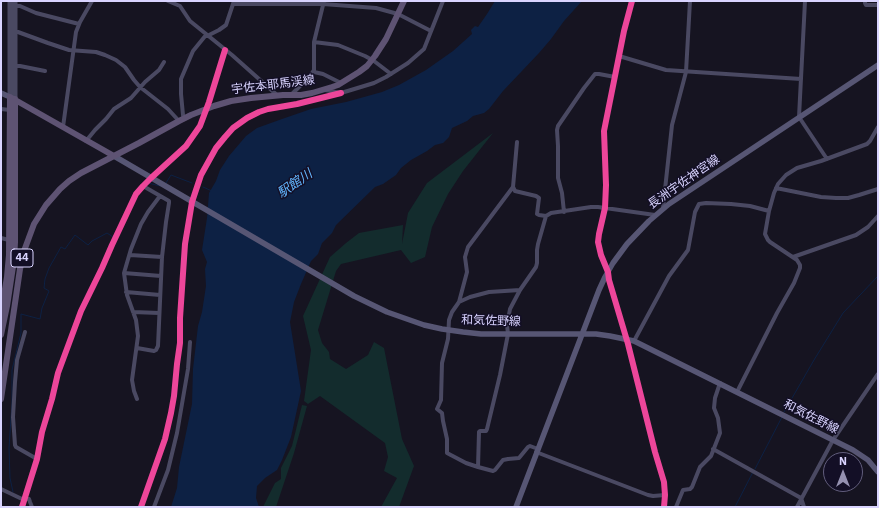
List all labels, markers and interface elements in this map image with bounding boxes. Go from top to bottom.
street label: 宇佐本耶馬渓線 [230,73,316,97]
street label: 長洲宇佐神宮線 [645,152,723,212]
water label: 駅館川 [275,166,315,202]
road number: 44 [11,249,33,267]
street label: 和気佐野線 [461,313,521,329]
street label: 和気佐野線 [781,397,841,437]
north arrow [823,452,863,492]
text: N [839,454,847,468]

